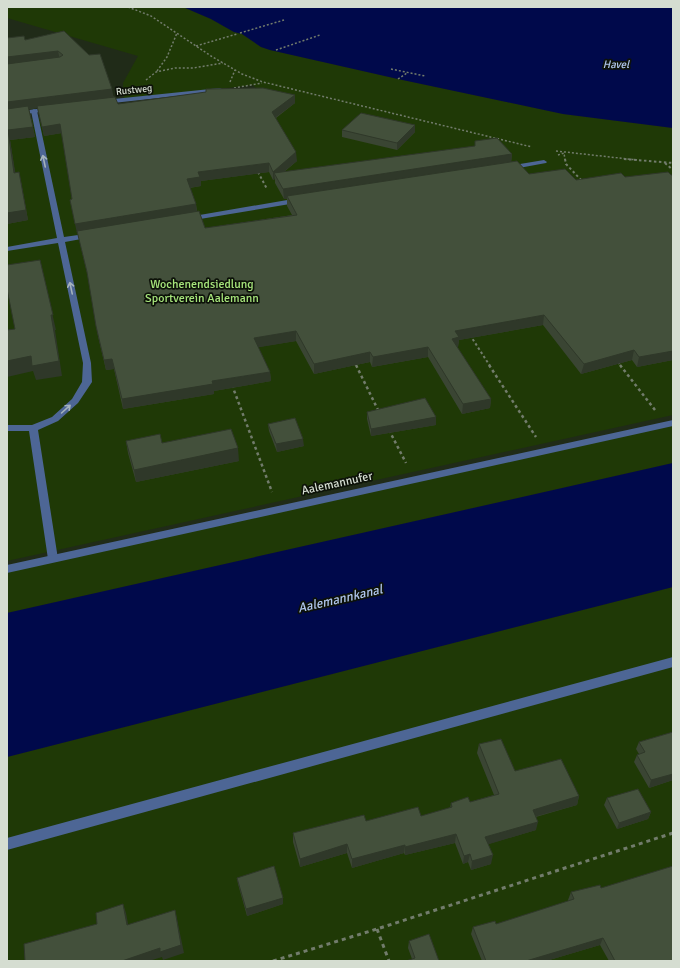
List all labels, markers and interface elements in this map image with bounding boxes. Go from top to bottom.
water label: Havel [603,58,630,71]
street label: Rustweg [115,82,153,98]
one-way arrow [40,155,48,168]
park label: Wochenendsiedlung Sportverein Aalemann [145,277,259,306]
one-way arrow [66,282,74,295]
one-way arrow [61,405,71,414]
street label: Aalemannufer [300,468,375,498]
water label: Aalemannkanal [296,581,385,616]

